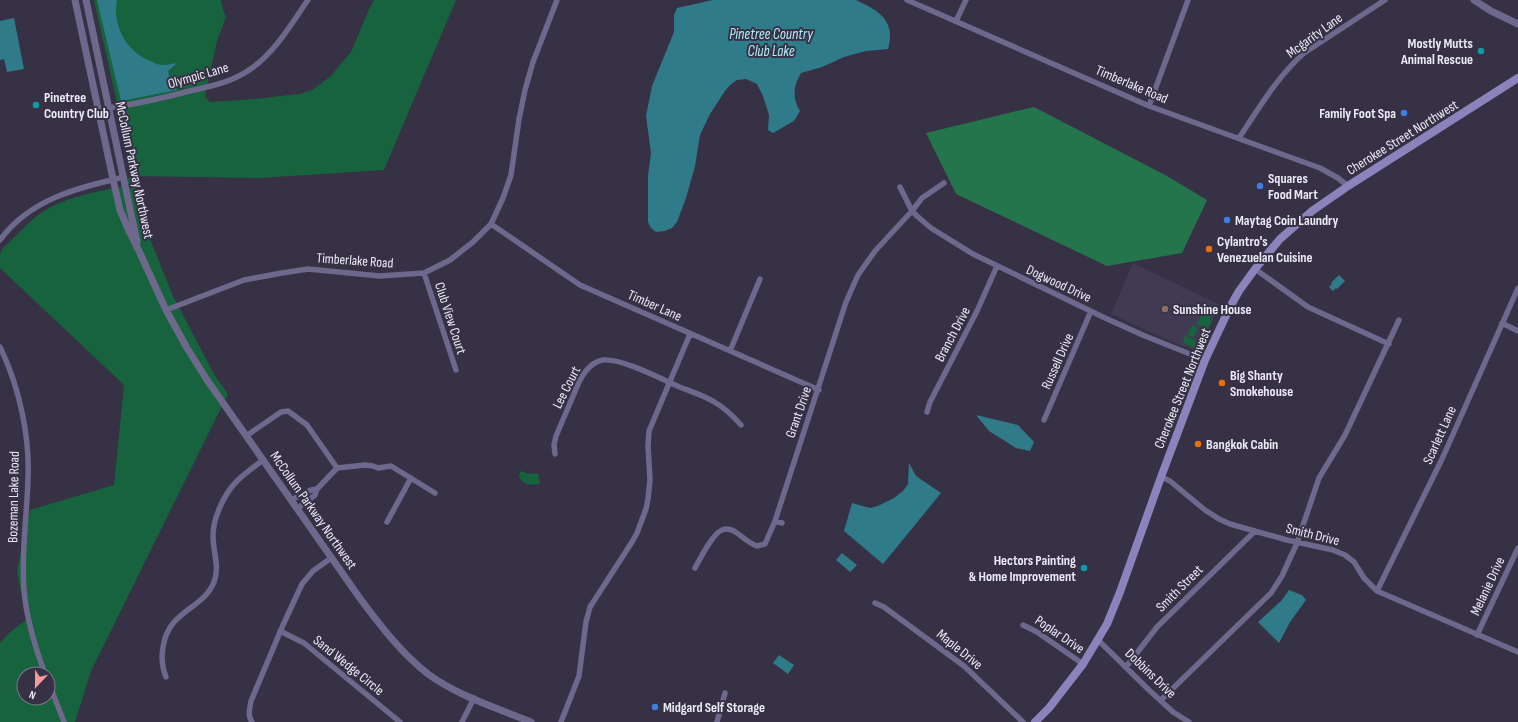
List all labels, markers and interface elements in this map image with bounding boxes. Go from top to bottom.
street label: Mcgarity Lane [1283,9,1346,62]
water label: Pinetree Country Club Lake [729,25,814,61]
place label: Mostly Mutts Animal Rescue [1400,35,1473,68]
marker: Mostly Mutts Animal Rescue [1476,46,1486,56]
street label: Olympic Lane [166,59,230,92]
street label: Timberlake Road [1093,62,1171,107]
place label: Pinetree Country Club [44,89,109,122]
street label: Cherokee Street Northwest [1343,96,1461,179]
marker: Pinetree Country Club [31,100,41,110]
street label: McCollum Parkway Northwest [112,100,157,240]
place label: Family Foot Spa [1319,105,1396,122]
marker: Family Foot Spa [1399,108,1409,118]
place label: Squares Food Mart [1268,170,1318,203]
marker: Squares Food Mart [1255,181,1265,191]
place label: Maytag Coin Laundry [1235,212,1339,229]
marker: Maytag Coin Laundry [1222,215,1232,225]
place label: Cylantro's Venezuelan Cuisine [1217,233,1313,266]
marker: Cylantro's Venezuelan Cuisine [1204,244,1214,254]
street label: Timberlake Road [316,249,394,272]
street label: Dogwood Drive [1023,261,1094,306]
street label: Club View Court [431,280,470,356]
street label: Timber Lane [625,286,684,325]
place label: Sunshine House [1173,301,1252,318]
street label: Branch Drive [931,304,974,365]
marker: Sunshine House [1160,304,1170,314]
street label: Cherokee Street Northwest [1151,325,1214,451]
street label: Russell Drive [1038,330,1077,392]
street label: Lee Court [549,363,584,411]
place label: Big Shanty Smokehouse [1230,367,1293,400]
marker: Big Shanty Smokehouse [1217,378,1227,388]
street label: Grant Drive [782,384,815,440]
street label: Scarlett Lane [1419,403,1460,467]
place label: Bangkok Cabin [1206,436,1278,453]
marker: Bangkok Cabin [1193,439,1203,449]
street label: McCollum Parkway Northwest [267,448,361,572]
street label: Bozeman Lake Road [4,451,23,543]
street label: Smith Drive [1284,520,1341,549]
place label: Hectors Painting & Home Improvement [969,552,1076,585]
street label: Melanie Drive [1466,554,1508,618]
street label: Smith Street [1152,561,1206,615]
marker: Hectors Painting & Home Improvement [1079,563,1089,573]
street label: Poplar Drive [1032,612,1088,657]
street label: Maple Drive [933,626,986,673]
street label: Sand Wedge Circle [310,632,388,699]
street label: Dobbins Drive [1122,645,1180,702]
north arrow [16,666,56,706]
text: N [27,688,38,702]
place label: Midgard Self Storage [663,699,765,716]
marker: Midgard Self Storage [650,702,660,712]

